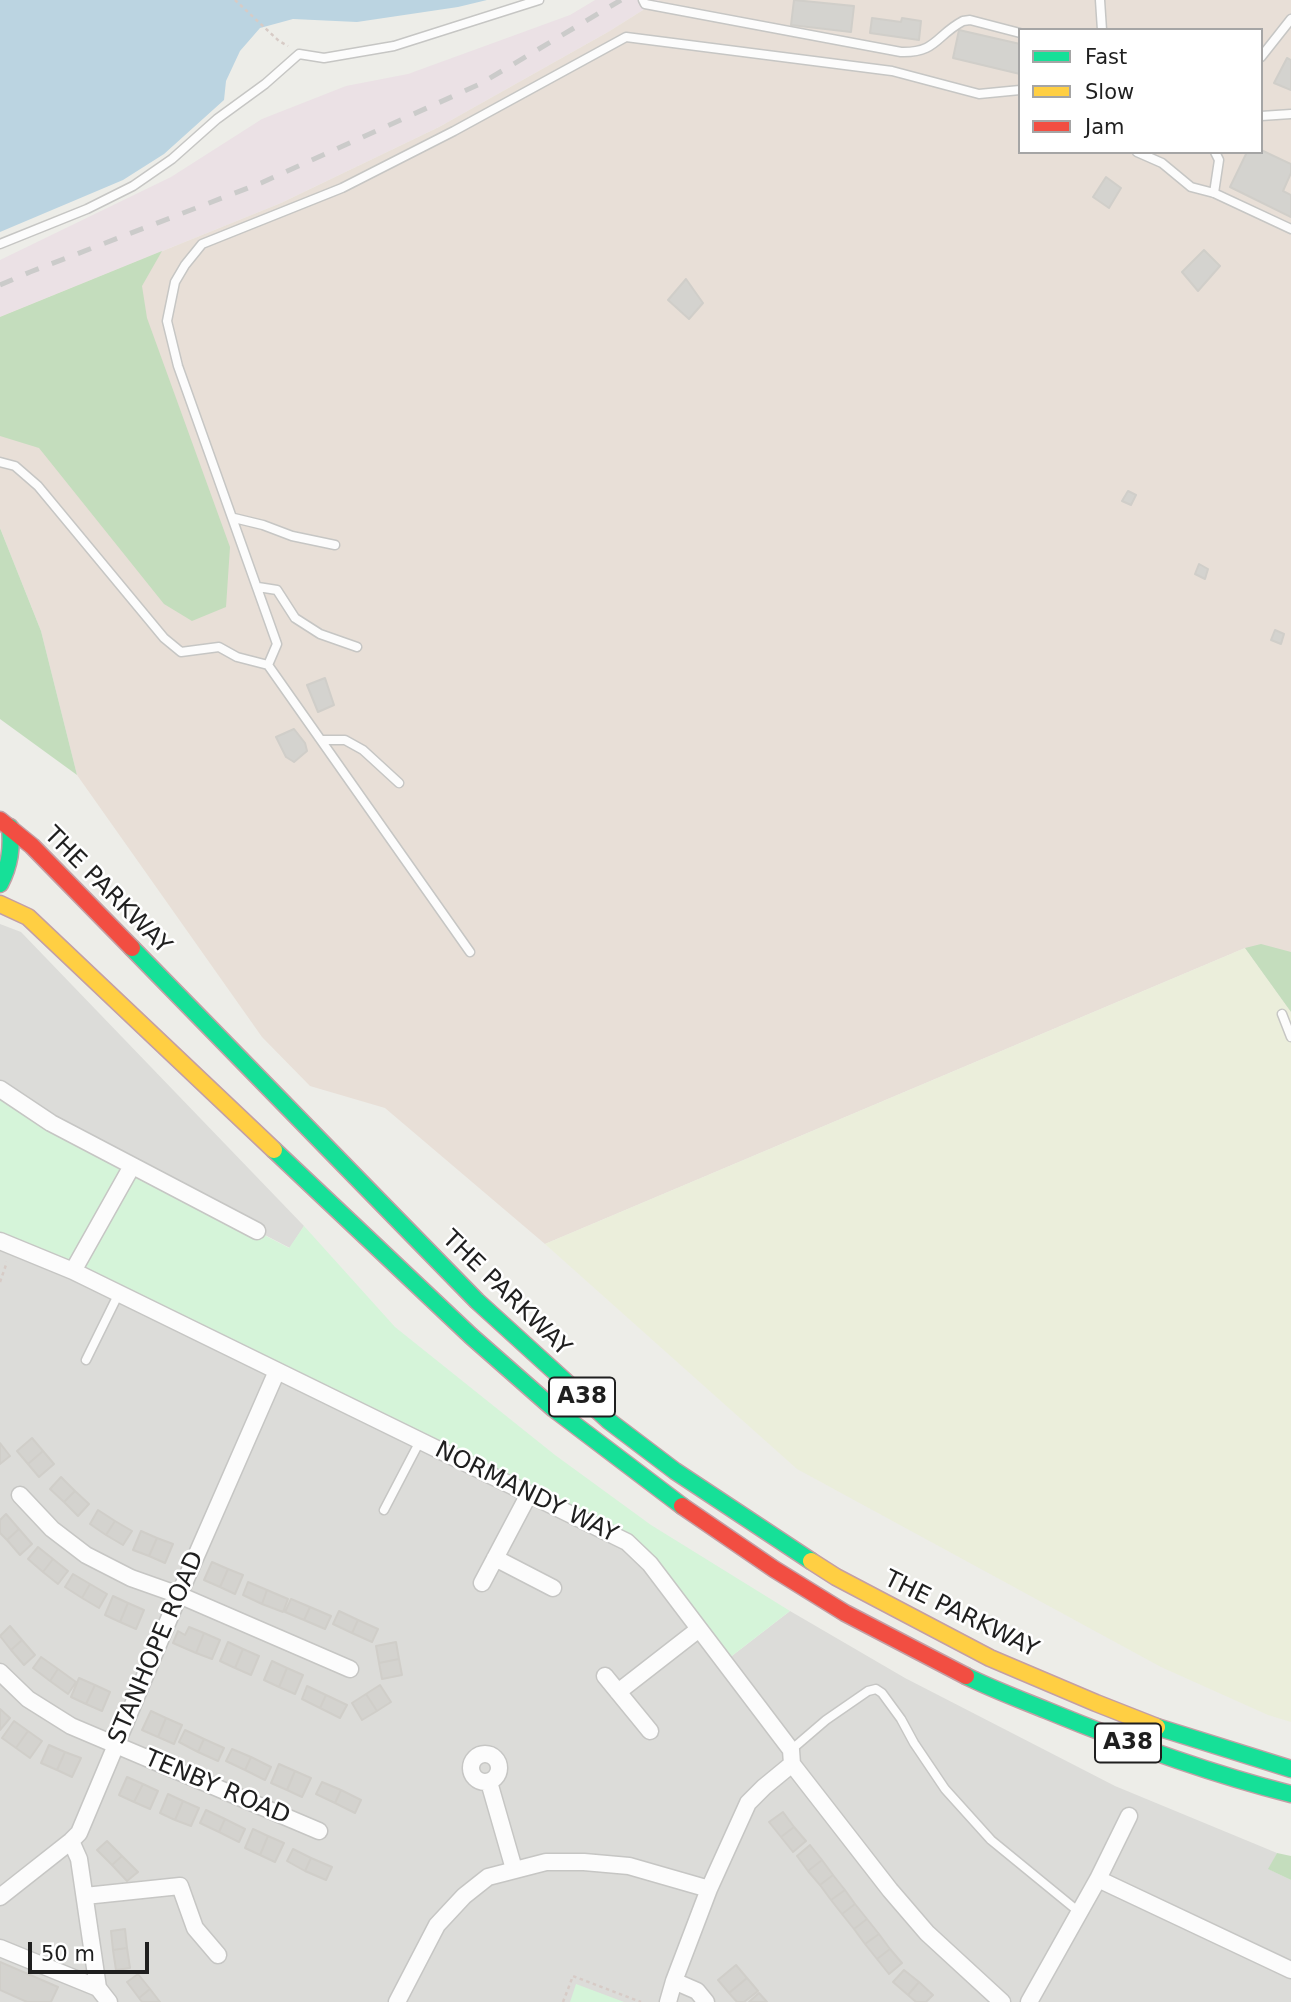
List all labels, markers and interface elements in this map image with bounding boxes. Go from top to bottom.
legend [1018,28,1263,154]
text: Fast [1085,45,1127,69]
text: Slow [1085,80,1134,104]
text: Jam [1085,115,1125,139]
street label: THE PARKWAY [37,821,177,961]
street label: THE PARKWAY [436,1225,576,1363]
road number: A38 [549,1378,615,1416]
street label: NORMANDY WAY [430,1436,622,1550]
street label: STANHOPE ROAD [103,1547,211,1749]
street label: THE PARKWAY [879,1565,1043,1665]
road number: A38 [1095,1724,1161,1762]
street label: TENBY ROAD [140,1744,294,1832]
scale bar [32,1928,152,1972]
text: 50 m [41,1942,95,1966]

